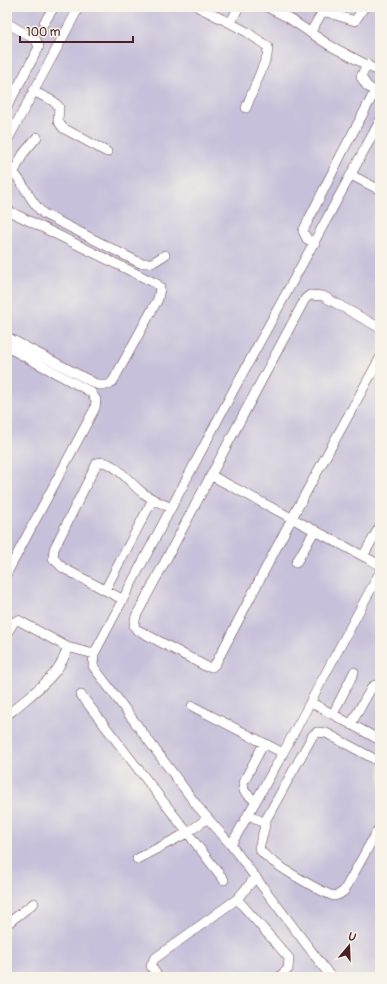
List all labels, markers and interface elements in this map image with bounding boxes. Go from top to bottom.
scale bar [20,18,133,44]
text: 100 m [26,25,61,40]
north arrow [329,926,369,966]
text: U [347,930,358,944]

